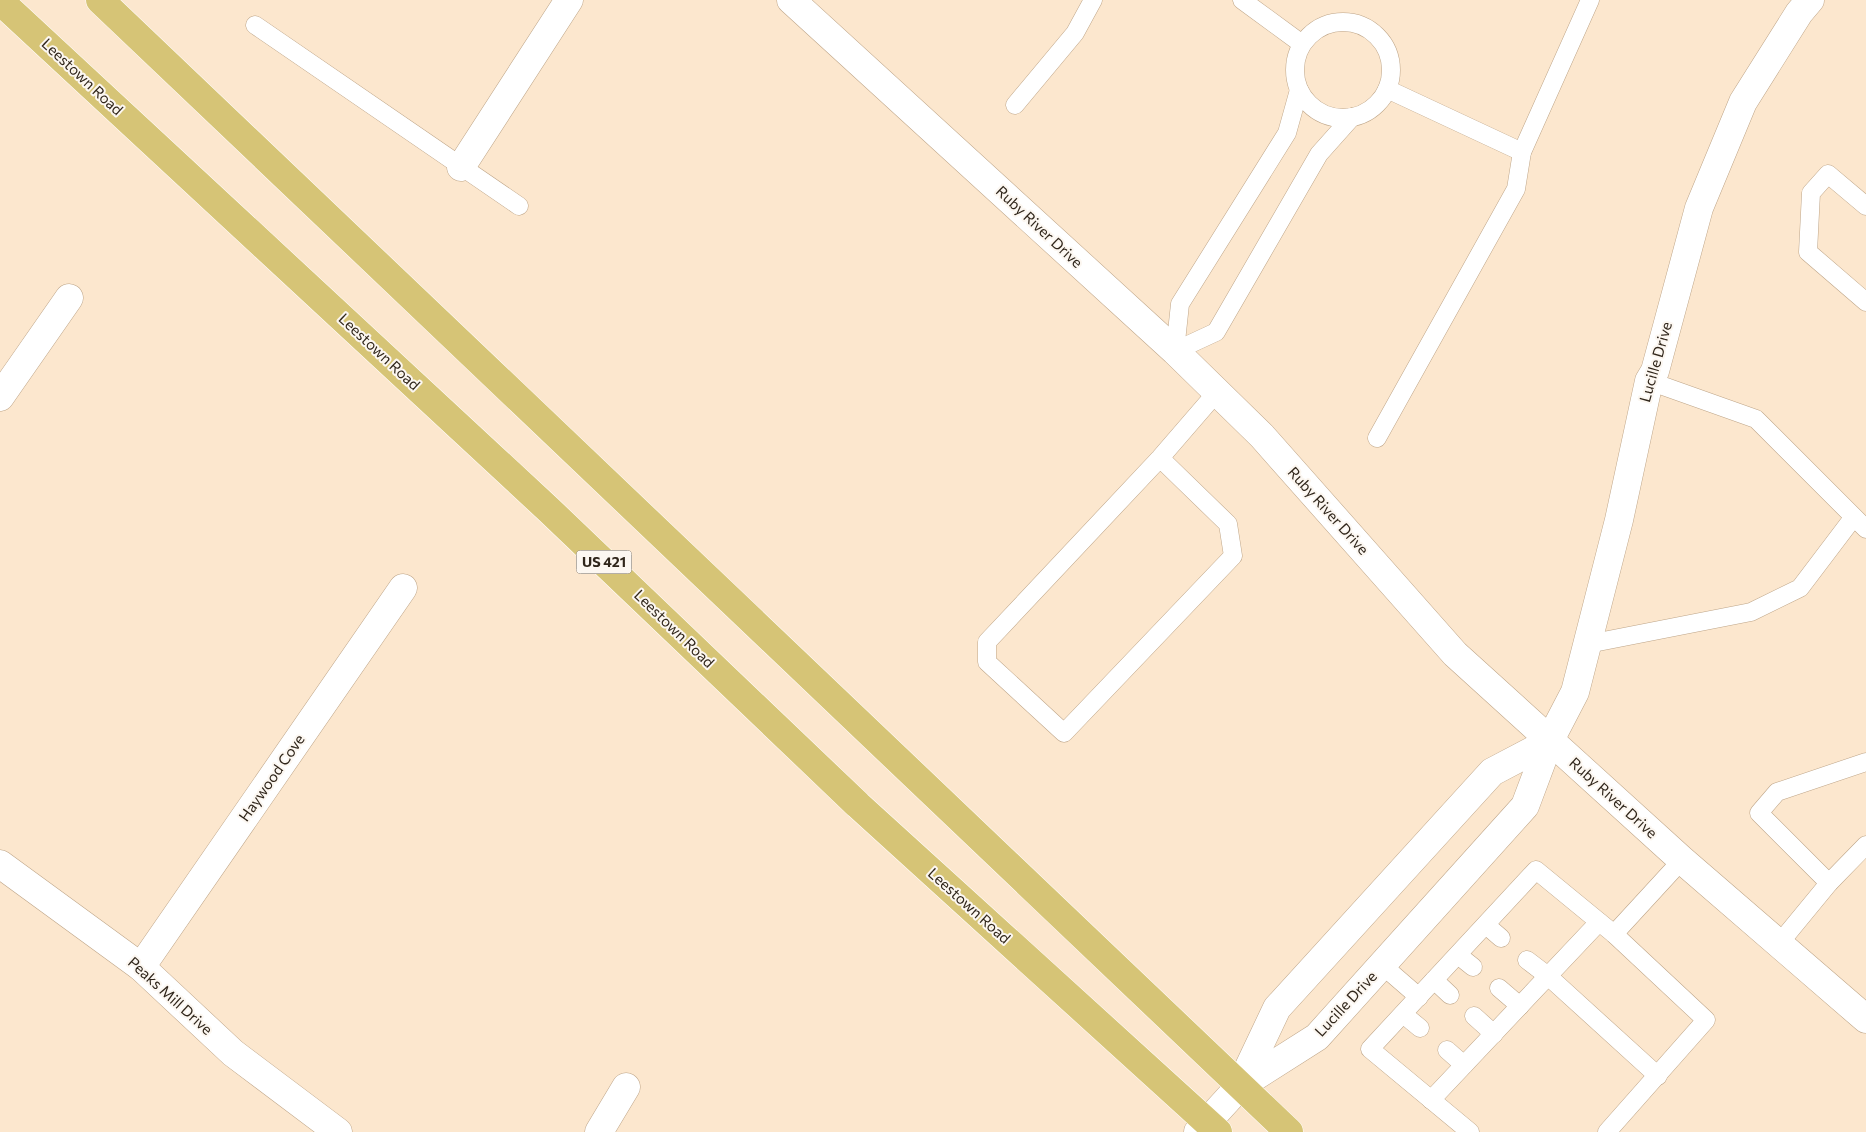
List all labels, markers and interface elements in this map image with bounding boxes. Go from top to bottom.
street label: Leestown Road [38,34,127,118]
street label: Ruby River Drive [993,181,1087,271]
street label: Leestown Road [335,309,424,393]
street label: Lucille Drive [1635,319,1675,404]
street label: Ruby River Drive [1285,463,1373,558]
road number: US 421 [576,550,632,574]
street label: Leestown Road [631,586,719,671]
street label: Haywood Cove [234,730,308,824]
street label: Ruby River Drive [1566,753,1661,841]
street label: Leestown Road [925,864,1014,947]
street label: Peaks Mill Drive [125,953,217,1038]
street label: Lucille Drive [1310,967,1380,1040]

